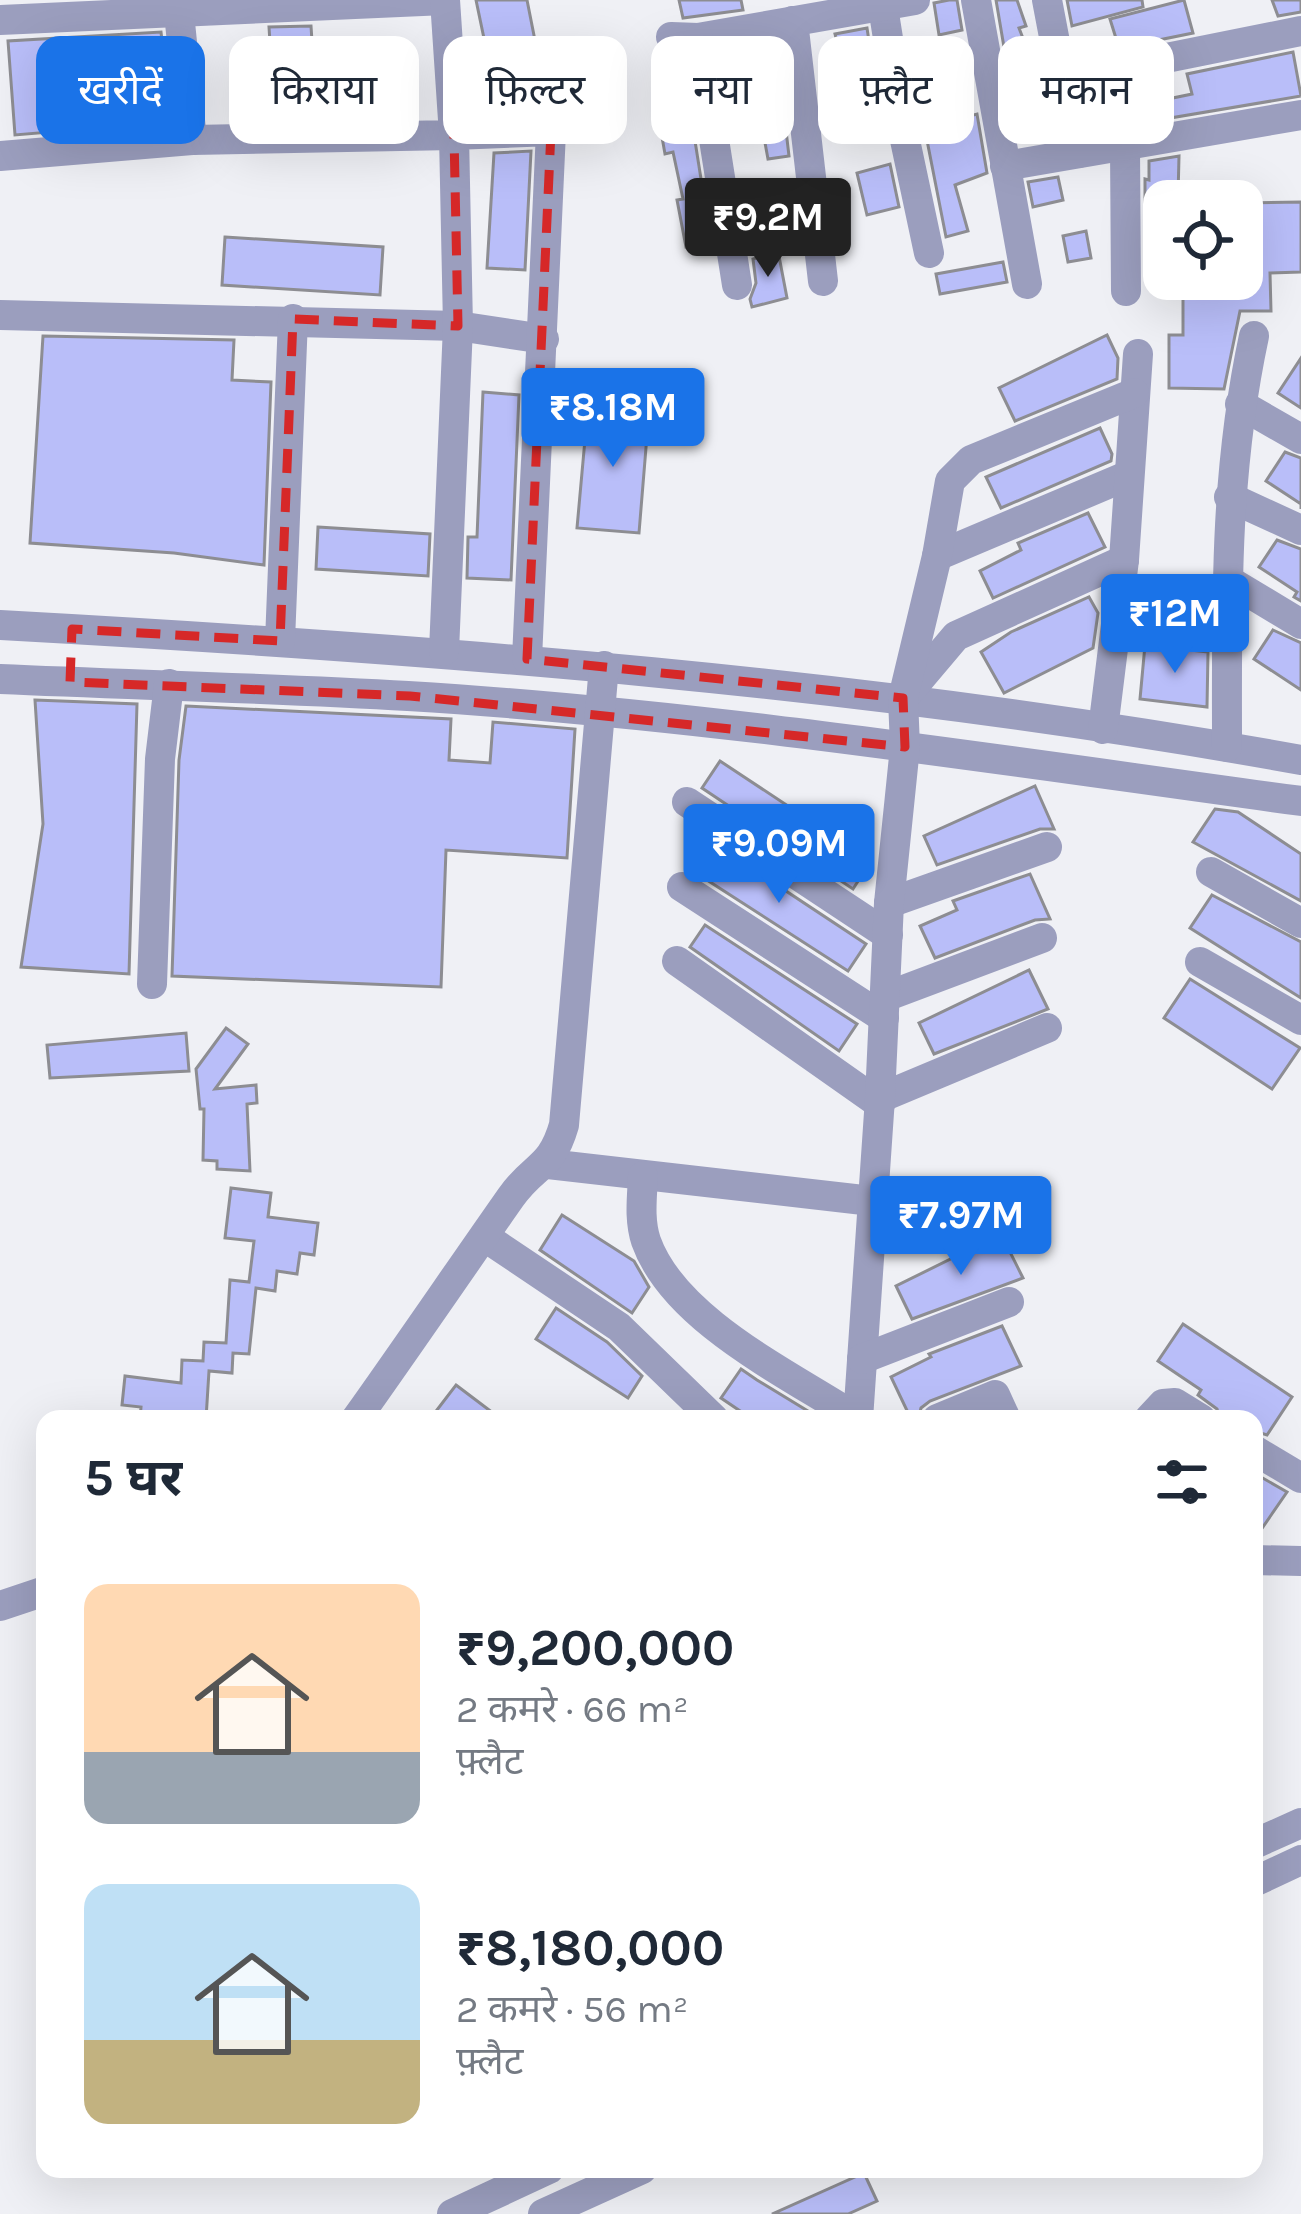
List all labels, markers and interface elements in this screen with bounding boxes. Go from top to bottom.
chip: खरीदें [36,36,205,144]
chip: किराया [229,36,419,144]
chip: फ़िल्टर [443,36,627,144]
chip: नया [651,36,794,144]
chip: फ़्लैट [818,36,974,144]
chip: मकान [998,36,1174,144]
pin: ₹9.2M [684,178,852,280]
map controls [1143,180,1263,300]
button: locate [1143,180,1263,300]
text: ₹9.2M [712,194,824,240]
pin: ₹8.18M [515,368,711,470]
text: ₹8.18M [548,384,678,430]
pin: ₹12M [1104,574,1246,676]
text: ₹12M [1128,590,1222,636]
pin: ₹9.09M [681,804,877,906]
text: ₹9.09M [710,820,848,866]
pin: ₹7.97M [863,1176,1059,1278]
text: ₹7.97M [897,1192,1025,1238]
text: 5 घर [84,1448,182,1508]
icon: filters [1149,1449,1215,1515]
text: ₹9,200,000 [456,1618,734,1678]
icon: home [180,1632,324,1776]
text: 2 कमरे · 66 m² [456,1686,689,1732]
text: फ़्लैट [456,1738,523,1784]
text: ₹8,180,000 [456,1918,724,1978]
icon: home [180,1932,324,2076]
text: 2 कमरे · 56 m² [456,1986,688,2032]
text: फ़्लैट [456,2038,523,2084]

